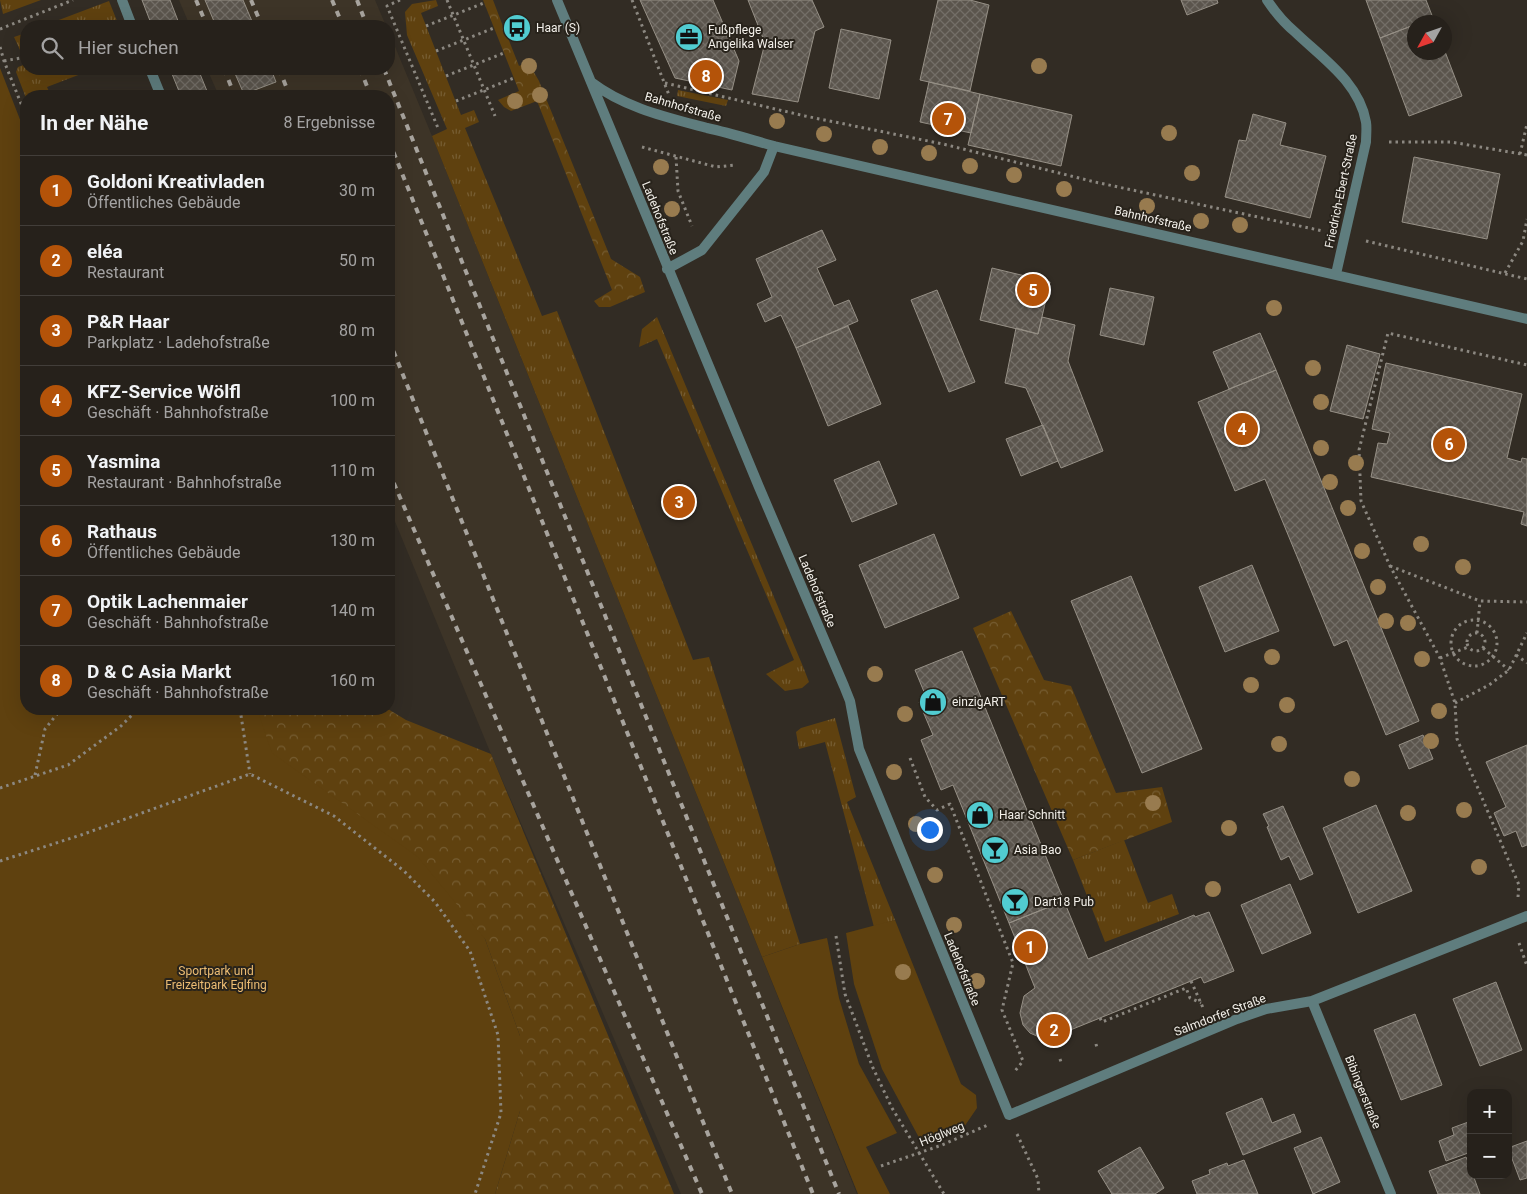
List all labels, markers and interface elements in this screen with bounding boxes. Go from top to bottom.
bus stop icon: Haar (S) [502,13,532,43]
north arrow [1407,15,1452,60]
search box [20,20,395,75]
place label: Haar (S) [536,21,580,35]
office icon: Fußpflege Angelika Walser [674,22,704,52]
place label: Fußpflege Angelika Walser [708,23,794,51]
icon: search [38,34,66,62]
text: Hier suchen [78,36,179,59]
pin: 8 [690,57,722,95]
street label: Bahnhofstraße [643,89,723,125]
pin: 7 [932,100,964,138]
text: In der Nähe [40,111,148,135]
text: 8 Ergebnisse [283,113,375,132]
street label: Friedrich-Ebert-Straße [1322,133,1360,249]
text: Goldoni Kreativladen [87,170,265,193]
street label: Ladehofstraße [639,179,681,257]
text: 1 [51,181,61,200]
text: 30 m [339,181,375,200]
text: Öffentliches Gebäude [87,193,241,212]
street label: Bahnhofstraße [1113,203,1193,235]
text: eléa [87,240,123,263]
text: 2 [51,251,61,270]
text: 50 m [339,251,375,270]
text: Restaurant [87,263,164,282]
pin: 5 [1017,271,1049,309]
text: P&R Haar [87,310,169,333]
text: 3 [51,321,61,340]
text: 80 m [339,321,375,340]
text: Parkplatz · Ladehofstraße [87,333,270,352]
text: KFZ-Service Wölfl [87,380,241,403]
text: 4 [51,391,61,410]
text: 100 m [330,391,375,410]
text: Geschäft · Bahnhofstraße [87,403,269,422]
pin: 4 [1226,410,1258,448]
pin: 6 [1433,425,1465,463]
text: Yasmina [87,450,160,473]
text: 5 [51,461,61,480]
text: 110 m [330,461,375,480]
text: Restaurant · Bahnhofstraße [87,473,281,492]
pin: 3 [663,483,695,521]
text: Rathaus [87,520,157,543]
text: 6 [51,531,61,550]
text: 130 m [330,531,375,550]
text: Öffentliches Gebäude [87,543,241,562]
street label: Ladehofstraße [795,552,839,630]
text: Optik Lachenmaier [87,590,248,613]
text: 7 [51,601,61,620]
text: 140 m [330,601,375,620]
text: Geschäft · Bahnhofstraße [87,613,269,632]
text: D & C Asia Markt [87,660,231,683]
text: 8 [51,671,61,690]
text: 160 m [330,671,375,690]
text: Geschäft · Bahnhofstraße [87,683,269,702]
shop icon: einzigART [918,687,948,717]
place label: einzigART [952,695,1005,709]
shop icon: Haar Schnitt [965,800,995,830]
place label: Haar Schnitt [999,808,1065,822]
your location [917,817,943,843]
bar icon: Asia Bao [980,835,1010,865]
place label: Asia Bao [1014,843,1061,857]
bar icon: Dart18 Pub [1000,887,1030,917]
place label: Dart18 Pub [1034,895,1094,909]
pin: 1 [1014,928,1046,966]
street label: Ladehofstraße [941,930,983,1008]
park label: Sportpark und Freizeitpark Eglfing [165,964,267,992]
street label: Salmdorfer Straße [1172,991,1268,1039]
pin: 2 [1038,1011,1070,1049]
street label: Bibingerstraße [1342,1053,1384,1131]
map controls [1467,1089,1512,1179]
button: + [1467,1089,1512,1134]
street label: Höglweg [918,1119,966,1149]
button: − [1467,1134,1512,1179]

